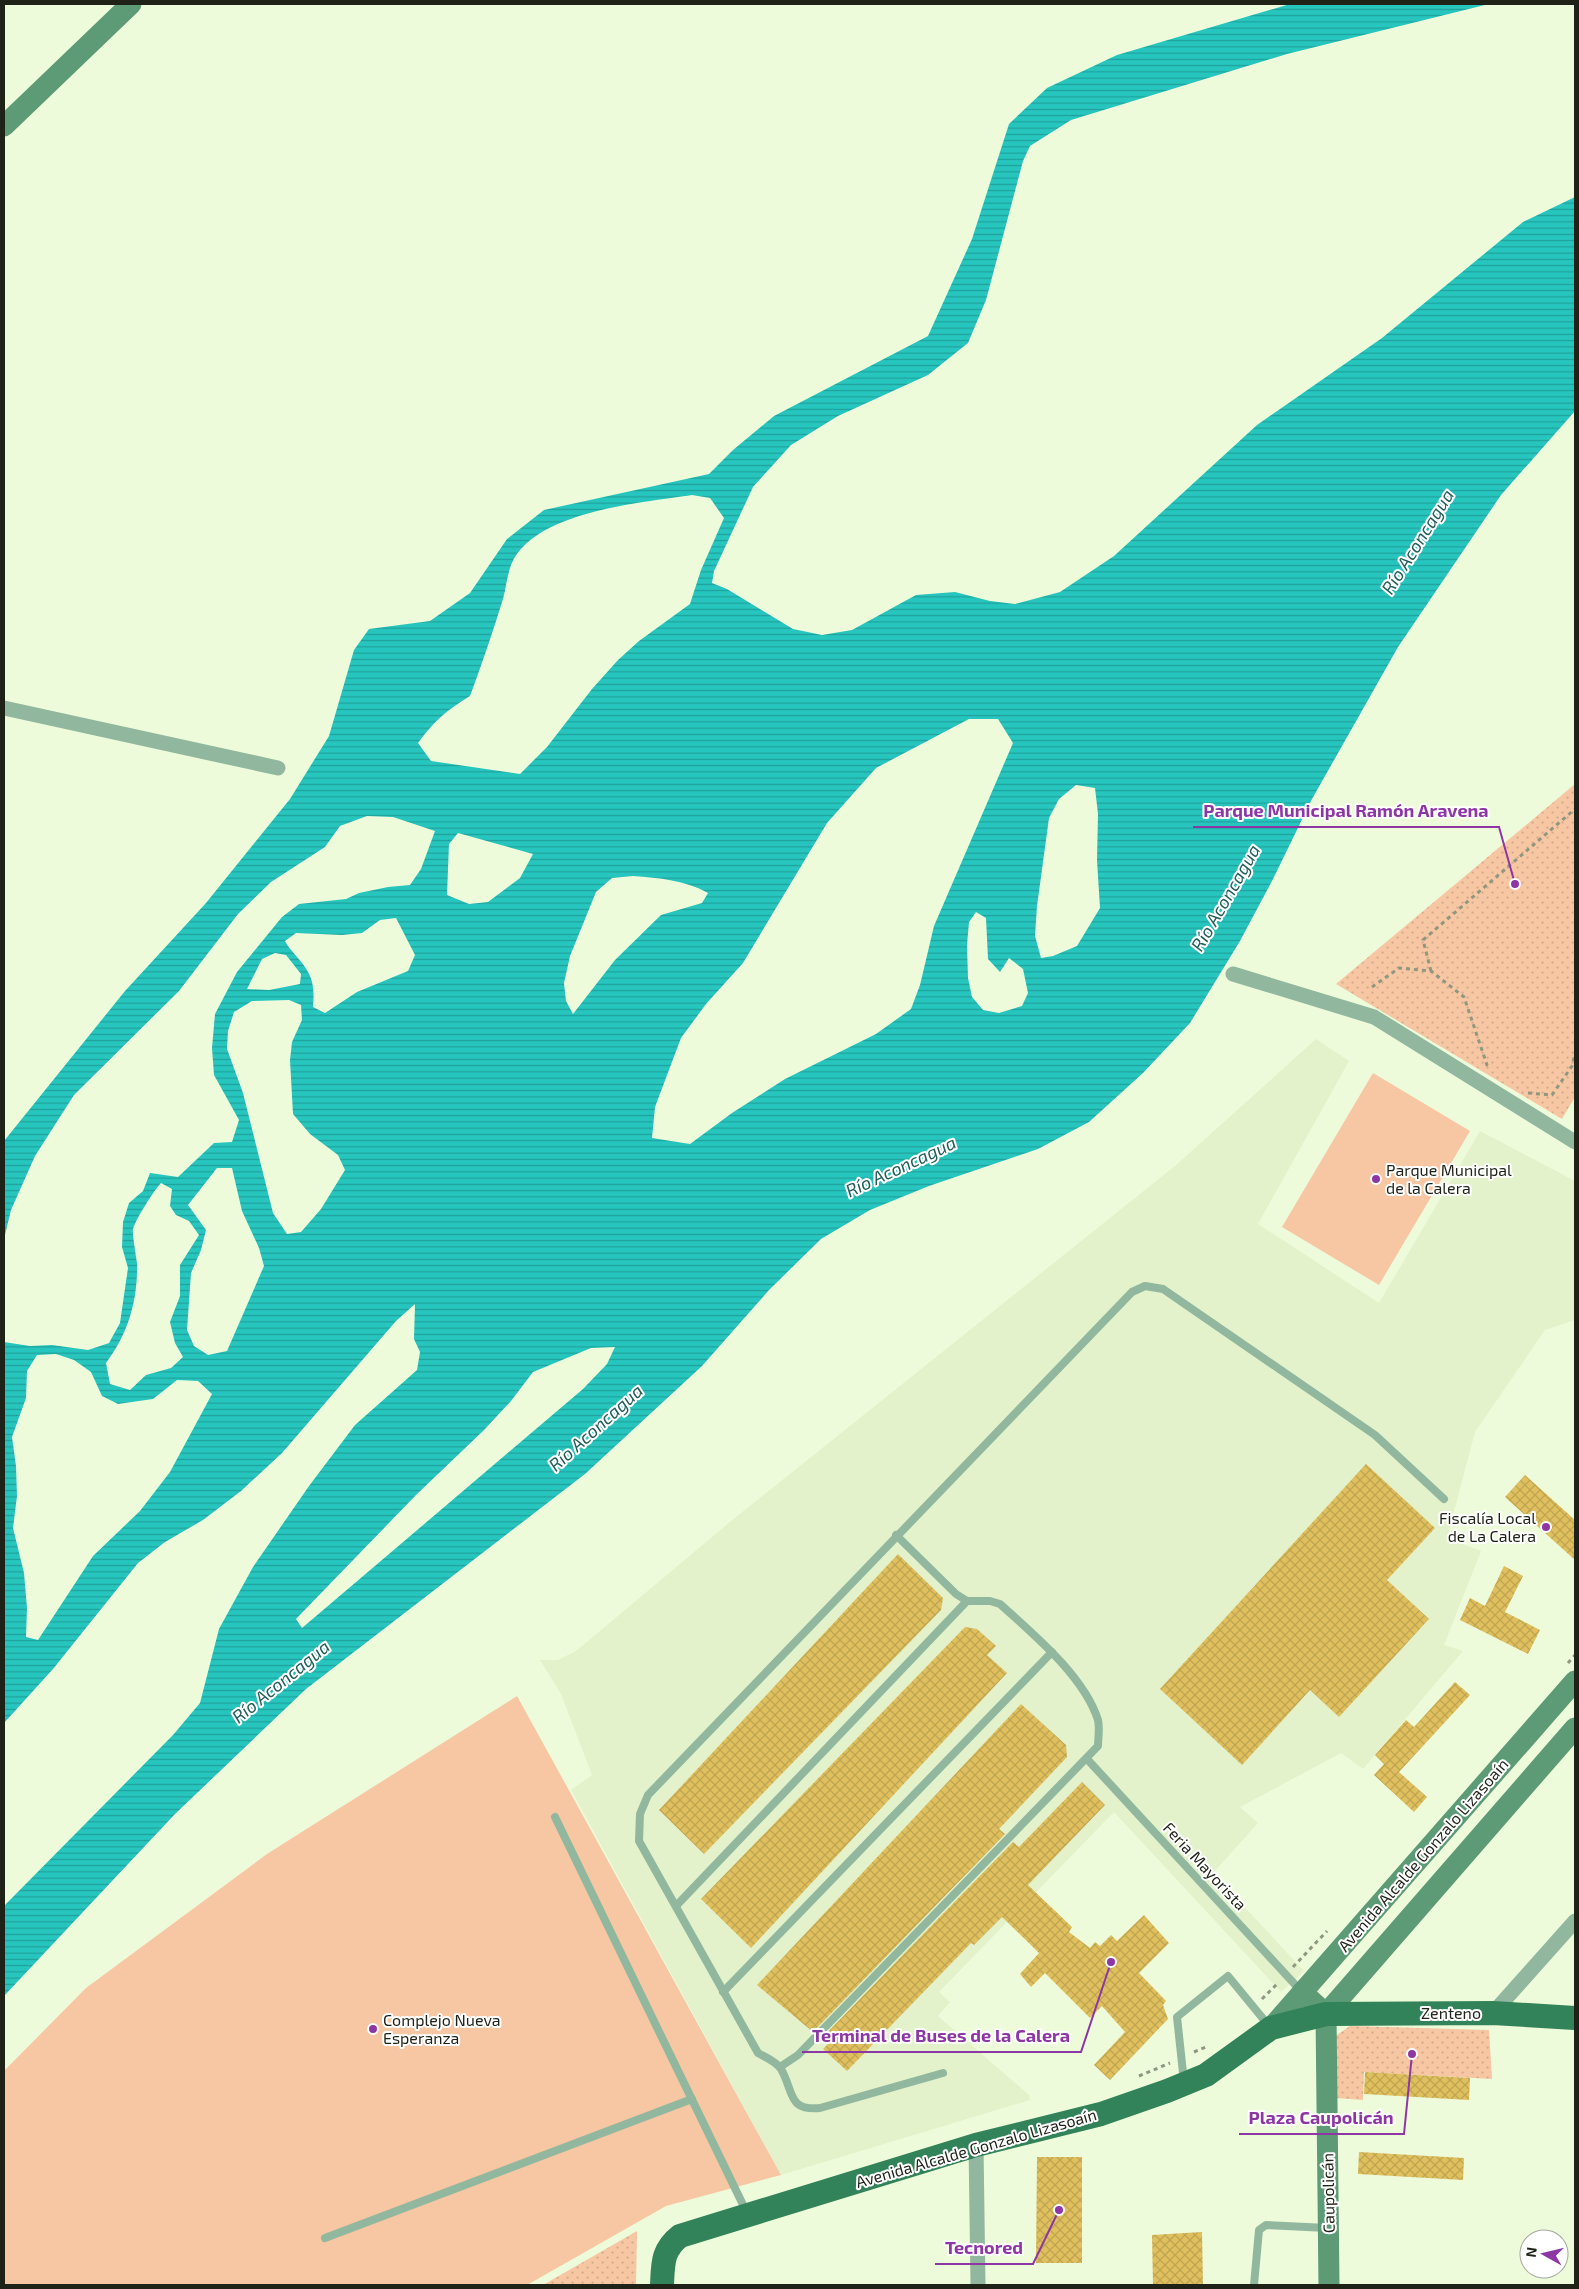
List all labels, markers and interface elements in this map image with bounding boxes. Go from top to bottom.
water label: Río Aconcagua [1376,485,1458,598]
callout: Parque Municipal Ramón Aravena [1193,794,1499,827]
text: Parque Municipal Ramón Aravena [1203,799,1489,821]
water label: Río Aconcagua [1186,840,1264,955]
water label: Río Aconcagua [842,1131,959,1201]
place label: Parque Municipal de la Calera [1386,1160,1512,1197]
marker: Parque Municipal de la Calera [1370,1173,1382,1185]
water label: Río Aconcagua [544,1379,647,1475]
place label: Fiscalía Local de La Calera [1439,1508,1536,1545]
marker: Fiscalía Local de La Calera [1540,1521,1552,1533]
water label: Río Aconcagua [227,1635,334,1727]
street label: Avenida Alcalde Gonzalo Lizasoaín [1334,1754,1512,1955]
street label: Feria Mayorista [1160,1818,1251,1914]
street label: Zenteno [1421,2003,1481,2022]
place label: Complejo Nueva Esperanza [383,2010,501,2047]
callout: Terminal de Buses de la Calera [802,2019,1081,2052]
marker: Complejo Nueva Esperanza [367,2023,379,2035]
text: Terminal de Buses de la Calera [812,2024,1070,2046]
callout: Plaza Caupolicán [1239,2101,1404,2134]
street label: Avenida Alcalde Gonzalo Lizasoaín [853,2104,1098,2191]
text: Plaza Caupolicán [1249,2106,1393,2128]
street label: Caupolicán [1317,2153,1338,2233]
north arrow [1519,2229,1569,2279]
callout: Tecnored [935,2231,1033,2264]
text: Tecnored [945,2236,1023,2258]
text: N [1522,2246,1540,2258]

